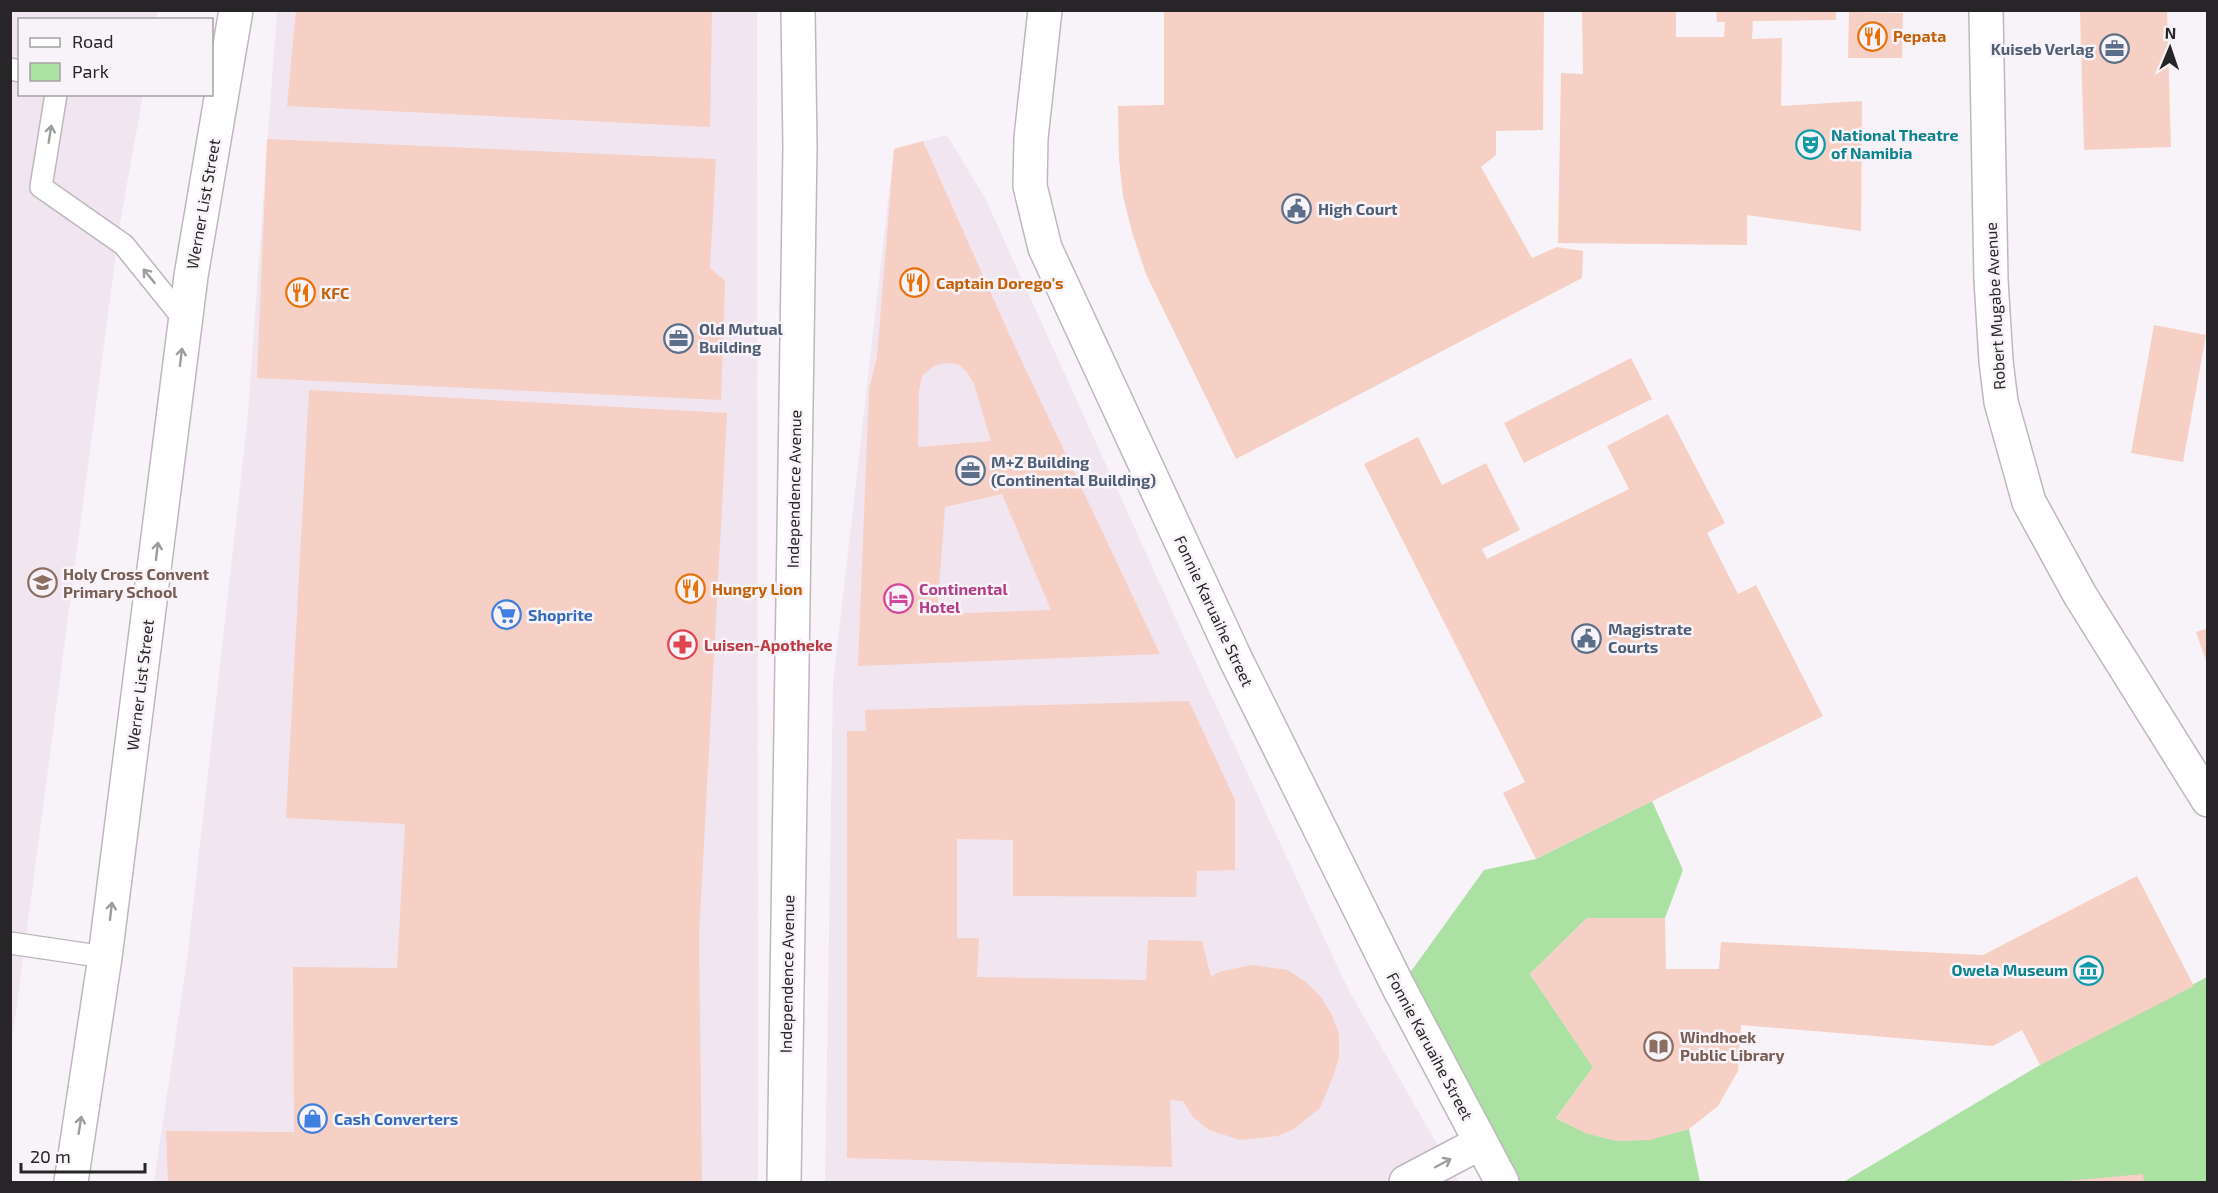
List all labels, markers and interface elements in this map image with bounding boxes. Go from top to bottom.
legend [18,18,213,96]
north arrow [2140,18,2200,78]
restaurant icon: Pepata [1856,20,1888,52]
text: N [2164,23,2177,42]
place label: Pepata [1893,26,1946,45]
text: Road [72,30,113,52]
office icon: Kuiseb Verlag [2099,33,2131,65]
place label: Kuiseb Verlag [1991,39,2095,58]
text: Park [72,60,109,82]
one-way arrow [45,124,56,144]
place label: National Theatre of Namibia [1831,125,1959,162]
theatre icon: National Theatre of Namibia [1794,128,1826,160]
street label: Werner List Street [182,137,223,270]
public building icon: High Court [1281,193,1313,225]
place label: High Court [1318,199,1398,218]
street label: Robert Mugabe Avenue [1981,222,2008,390]
restaurant icon: Captain Dorego's [899,267,931,299]
one-way arrow [143,268,156,284]
place label: Captain Dorego's [936,273,1064,292]
restaurant icon: KFC [284,277,316,309]
place label: KFC [321,283,349,302]
place label: Old Mutual Building [699,319,784,356]
office icon: Old Mutual Building [662,322,694,354]
one-way arrow [176,348,187,368]
street label: Independence Avenue [783,410,804,568]
place label: M+Z Building (Continental Building) [991,452,1156,489]
office icon: M+Z Building (Continental Building) [954,455,986,487]
street label: Fonnie Karuaihe Street [1171,532,1258,689]
one-way arrow [151,541,162,561]
place label: Holy Cross Convent Primary School [63,564,210,602]
school or university icon: Holy Cross Convent Primary School [26,567,58,599]
restaurant icon: Hungry Lion [675,573,707,605]
place label: Hungry Lion [712,579,803,599]
place label: Continental Hotel [919,579,1008,616]
hotel icon: Continental Hotel [882,582,914,614]
supermarket icon: Shoprite [491,599,523,631]
place label: Shoprite [528,605,593,624]
street label: Werner List Street [122,618,157,752]
place label: Magistrate Courts [1608,619,1692,656]
public building icon: Magistrate Courts [1571,622,1603,654]
pharmacy icon: Luisen-Apotheke [667,629,699,661]
place label: Luisen-Apotheke [704,635,833,654]
street label: Independence Avenue [776,895,797,1053]
one-way arrow [106,901,117,921]
museum icon: Owela Museum [2073,954,2105,986]
place label: Owela Museum [1951,960,2068,979]
street label: Fonnie Karuaihe Street [1383,969,1477,1123]
place label: Windhoek Public Library [1680,1027,1784,1065]
library icon: Windhoek Public Library [1643,1030,1675,1062]
shop icon: Cash Converters [297,1103,329,1135]
place label: Cash Converters [334,1109,458,1128]
one-way arrow [74,1115,85,1135]
scale bar [21,1136,146,1174]
text: 20 m [30,1145,71,1167]
one-way arrow [1434,1157,1451,1169]

